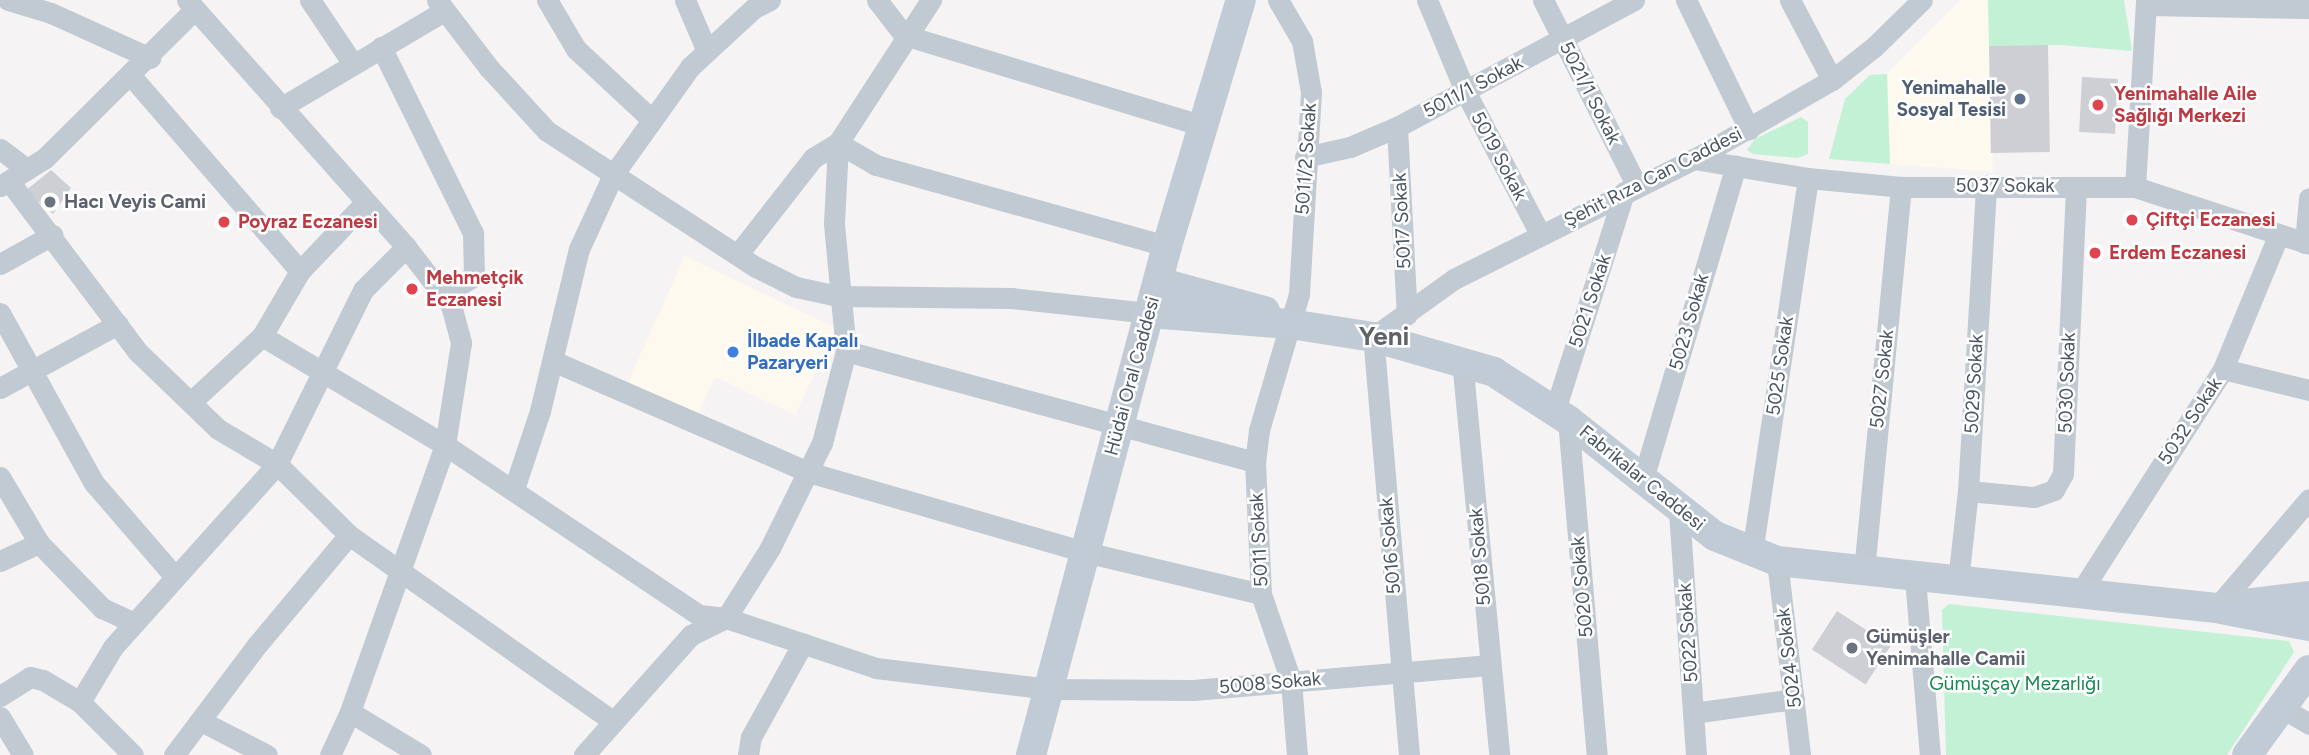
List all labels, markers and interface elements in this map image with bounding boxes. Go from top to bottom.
street label: 5021/1 Sokak [1554,38,1626,148]
street label: 5011/1 Sokak [1419,51,1527,123]
place label: Yenimahalle Sosyal Tesisi [1897,77,2006,121]
place label: Yenimahalle Aile Sağlığı Merkezi [2114,83,2257,127]
marker: Yenimahalle Sosyal Tesisi [2012,91,2028,107]
marker: Yenimahalle Aile Sağlığı Merkezi [2088,95,2108,115]
street label: 5011/2 Sokak [1291,102,1321,216]
street label: 5019 Sokak [1466,108,1532,204]
street label: Şehit Rıza Can Caddesi [1560,122,1746,232]
street label: 5017 Sokak [1388,172,1416,270]
street label: 5037 Sokak [1956,175,2054,197]
place label: Hacı Veyis Cami [64,191,206,213]
marker: Hacı Veyis Cami [42,194,58,210]
place label: Çiftçi Eczanesi [2146,209,2275,231]
place label: Poyraz Eczanesi [238,211,378,233]
marker: Çiftçi Eczanesi [2124,212,2140,228]
marker: Poyraz Eczanesi [216,214,232,230]
place label: Erdem Eczanesi [2109,242,2246,264]
marker: Erdem Eczanesi [2087,245,2103,261]
street label: 5021 Sokak [1564,251,1616,351]
place label: Mehmetçik Eczanesi [426,267,524,311]
street label: 5023 Sokak [1664,271,1714,373]
marker: Mehmetçik Eczanesi [404,281,420,297]
street label: Hüdai Oral Caddesi [1100,294,1164,458]
street label: 5025 Sokak [1762,315,1798,417]
district label: Yeni [1359,321,1409,353]
street label: 5027 Sokak [1865,328,1899,430]
place label: İlbade Kapalı Pazaryeri [747,330,858,374]
street label: 5030 Sokak [2054,332,2080,434]
street label: 5029 Sokak [1960,334,1988,434]
marker: İlbade Kapalı Pazaryeri [725,344,741,360]
street label: 5032 Sokak [2153,373,2227,469]
street label: Fabrikalar Caddesi [1575,420,1709,536]
street label: 5011 Sokak [1245,492,1273,588]
street label: 5016 Sokak [1374,497,1406,595]
street label: 5018 Sokak [1464,507,1496,607]
street label: 5020 Sokak [1566,536,1598,638]
street label: 5022 Sokak [1673,583,1703,683]
street label: 5024 Sokak [1772,607,1806,709]
place label: Gümüşler Yenimahalle Camii [1866,626,2025,670]
marker: Gümüşler Yenimahalle Camii [1844,640,1860,656]
street label: 5008 Sokak [1218,667,1322,699]
park label: Gümüşçay Mezarlığı [1929,673,2101,695]

